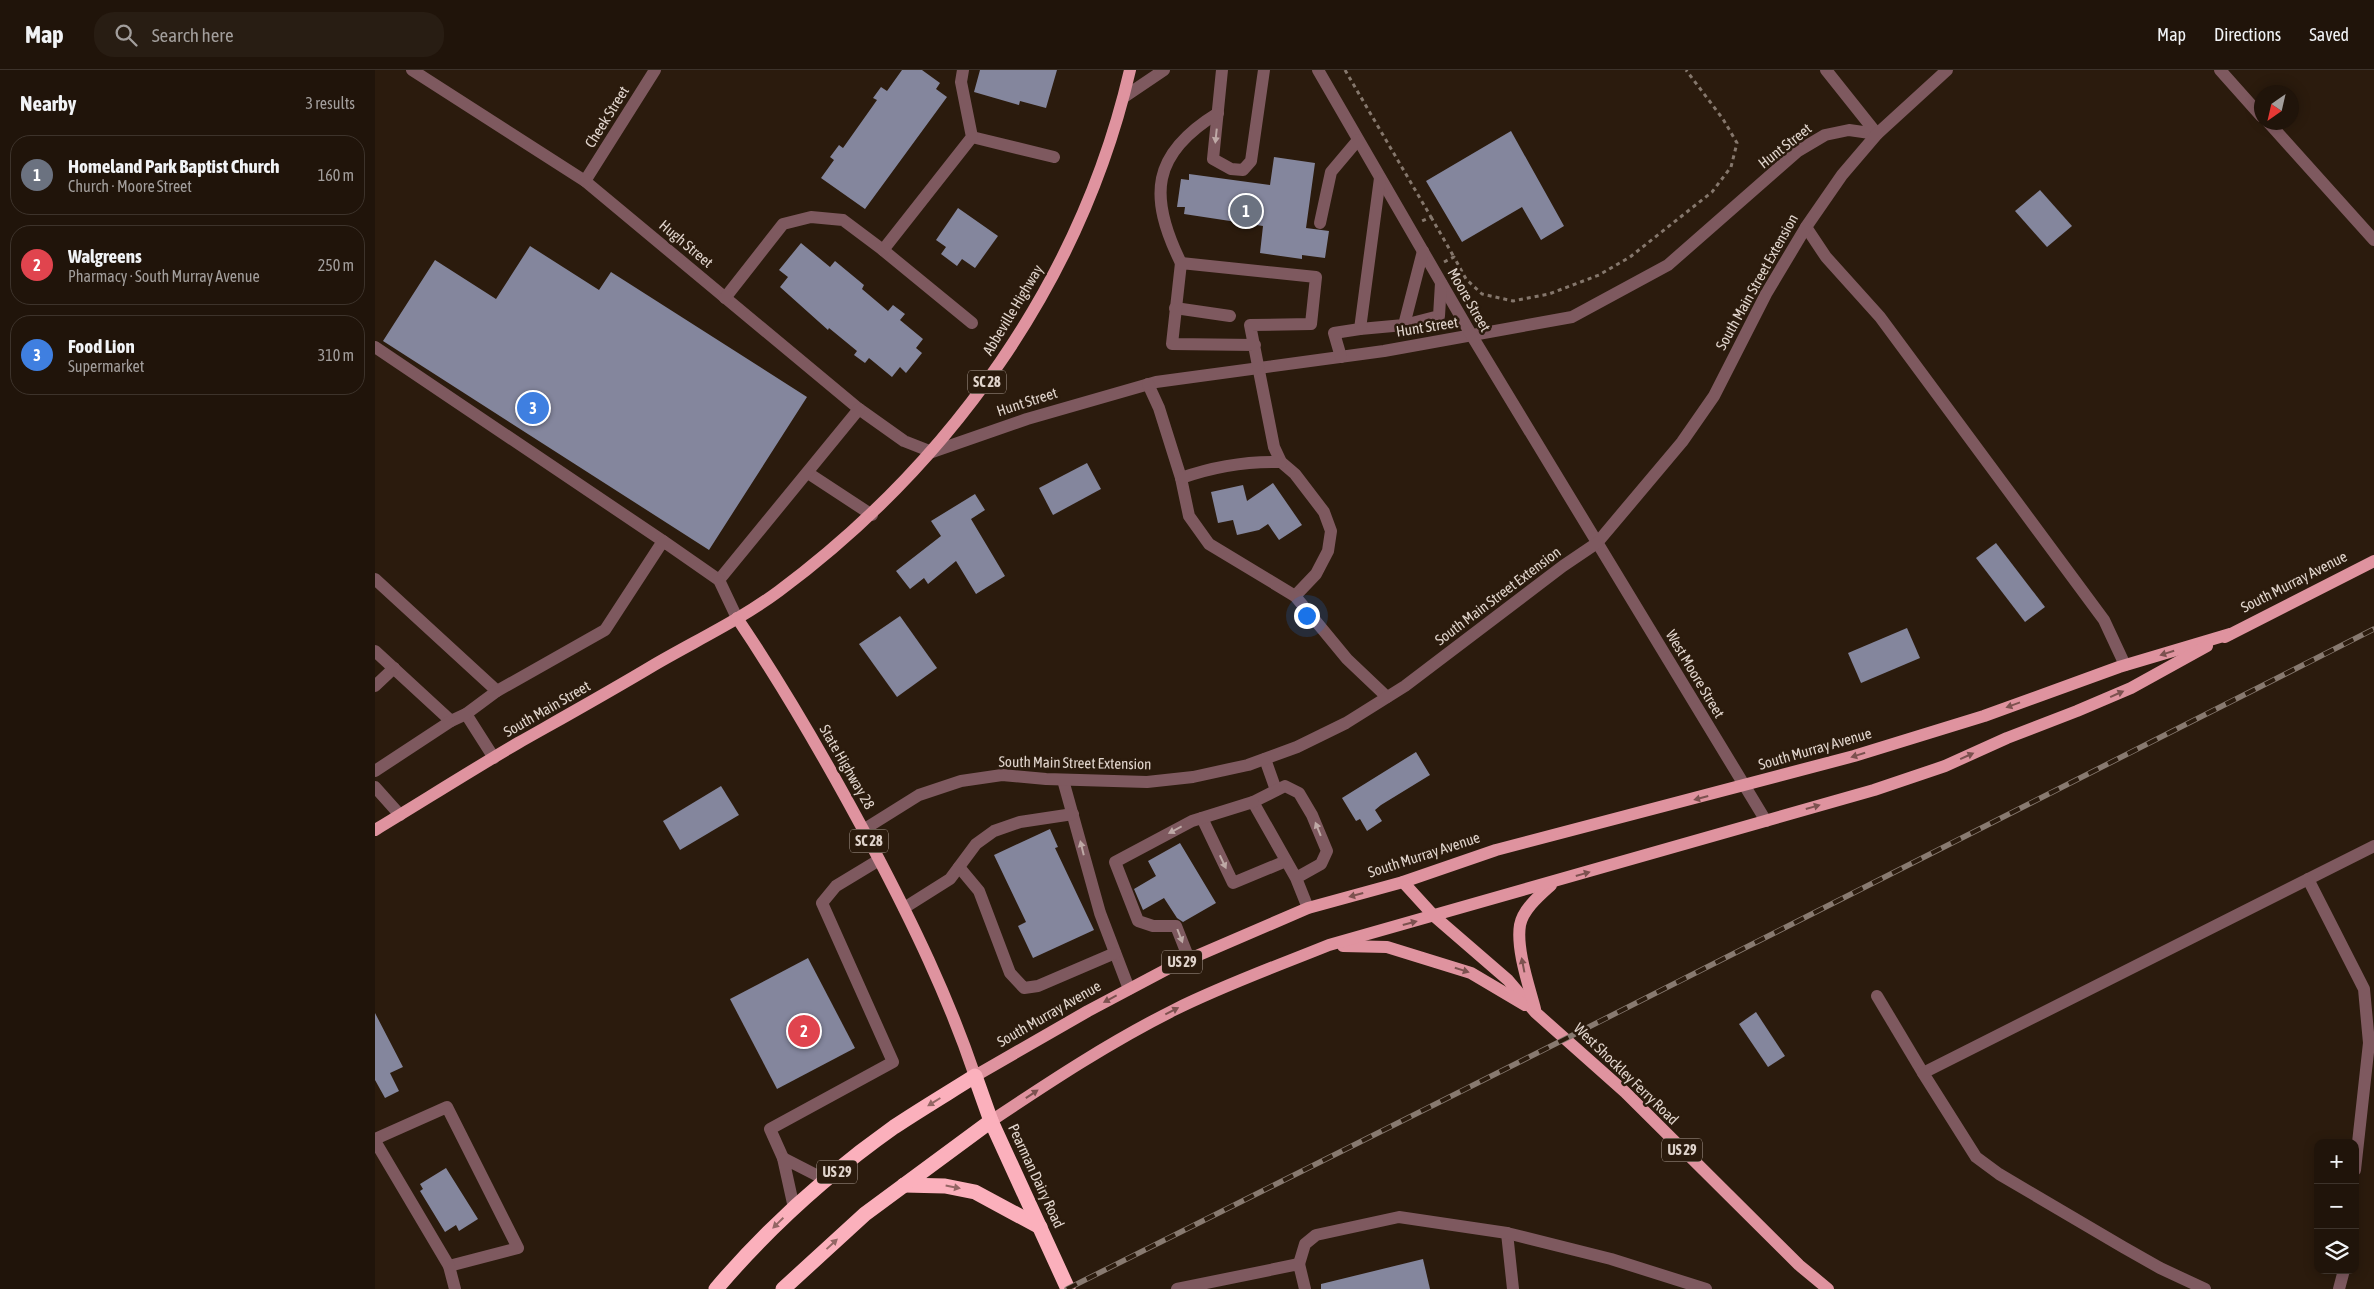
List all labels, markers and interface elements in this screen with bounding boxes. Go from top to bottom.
search box [94,12,444,57]
text: Map [25,21,64,48]
icon: search [112,21,140,49]
text: Search here [152,24,234,46]
text: Map [2157,24,2186,45]
text: Directions [2214,24,2281,45]
text: Saved [2309,24,2349,45]
street label: Cheek Street [581,83,632,151]
north arrow [2254,85,2299,130]
text: Nearby [20,91,76,115]
text: 3 results [305,94,355,112]
street label: Hunt Street [1755,120,1815,172]
one-way arrow [1212,128,1220,144]
text: Homeland Park Baptist Church [68,155,280,177]
text: 1 [33,166,41,184]
text: 160 m [318,166,354,184]
text: Church · Moore Street [68,177,192,195]
pin: 1 [1230,192,1262,230]
street label: South Main Street Extension [1712,211,1801,353]
street label: Hugh Street [656,216,717,271]
text: Walgreens [68,245,142,267]
text: 2 [33,256,41,274]
text: 250 m [318,256,354,274]
street label: Abbeville Highway [979,261,1046,358]
street label: Moore Street [1444,265,1494,334]
text: Pharmacy · South Murray Avenue [68,267,260,285]
street label: Hunt Street [1395,313,1459,340]
text: Food Lion [68,335,135,357]
text: 3 [33,346,41,364]
text: 310 m [318,346,354,364]
text: Supermarket [68,357,144,375]
road number: SC 28 [968,370,1006,394]
street label: Hunt Street [994,384,1059,419]
pin: 3 [517,389,549,427]
street label: South Main Street Extension [1432,543,1564,648]
street label: South Murray Avenue [2238,547,2350,616]
your location [1294,603,1320,629]
street label: West Moore Street [1663,627,1728,721]
one-way arrow [2159,649,2174,657]
street label: South Main Street [501,677,593,740]
one-way arrow [2110,689,2124,697]
one-way arrow [2005,701,2020,709]
street label: State Highway 28 [816,722,878,812]
street label: South Murray Avenue [1756,724,1874,773]
one-way arrow [1851,751,1866,759]
one-way arrow [1960,751,1974,759]
street label: South Main Street Extension [998,753,1152,772]
one-way arrow [1694,794,1709,802]
one-way arrow [1806,803,1821,811]
one-way arrow [1314,822,1322,836]
one-way arrow [1168,826,1181,835]
street label: South Murray Avenue [1366,828,1482,881]
road number: SC 28 [850,829,888,852]
one-way arrow [1078,841,1086,856]
one-way arrow [1219,855,1227,869]
one-way arrow [1575,870,1590,878]
one-way arrow [1348,891,1364,899]
one-way arrow [1402,919,1417,927]
one-way arrow [1176,929,1184,944]
road number: US 29 [1162,950,1202,974]
one-way arrow [1519,956,1527,972]
one-way arrow [1454,966,1469,974]
street label: South Murray Avenue [994,977,1104,1050]
one-way arrow [1103,995,1118,1003]
one-way arrow [1165,1007,1179,1015]
pin: 2 [788,1012,820,1050]
street label: West Shockley Ferry Road [1571,1019,1682,1128]
one-way arrow [1025,1089,1039,1099]
one-way arrow [927,1098,941,1107]
street label: Pearman Dairy Road [1005,1121,1068,1230]
road number: US 29 [1662,1138,1702,1162]
map controls [2314,1139,2359,1274]
button: + [2314,1139,2359,1184]
road number: US 29 [817,1160,857,1184]
one-way arrow [945,1184,961,1192]
button: − [2314,1184,2359,1229]
one-way arrow [773,1217,785,1229]
button: layers [2314,1229,2359,1274]
one-way arrow [826,1238,838,1250]

